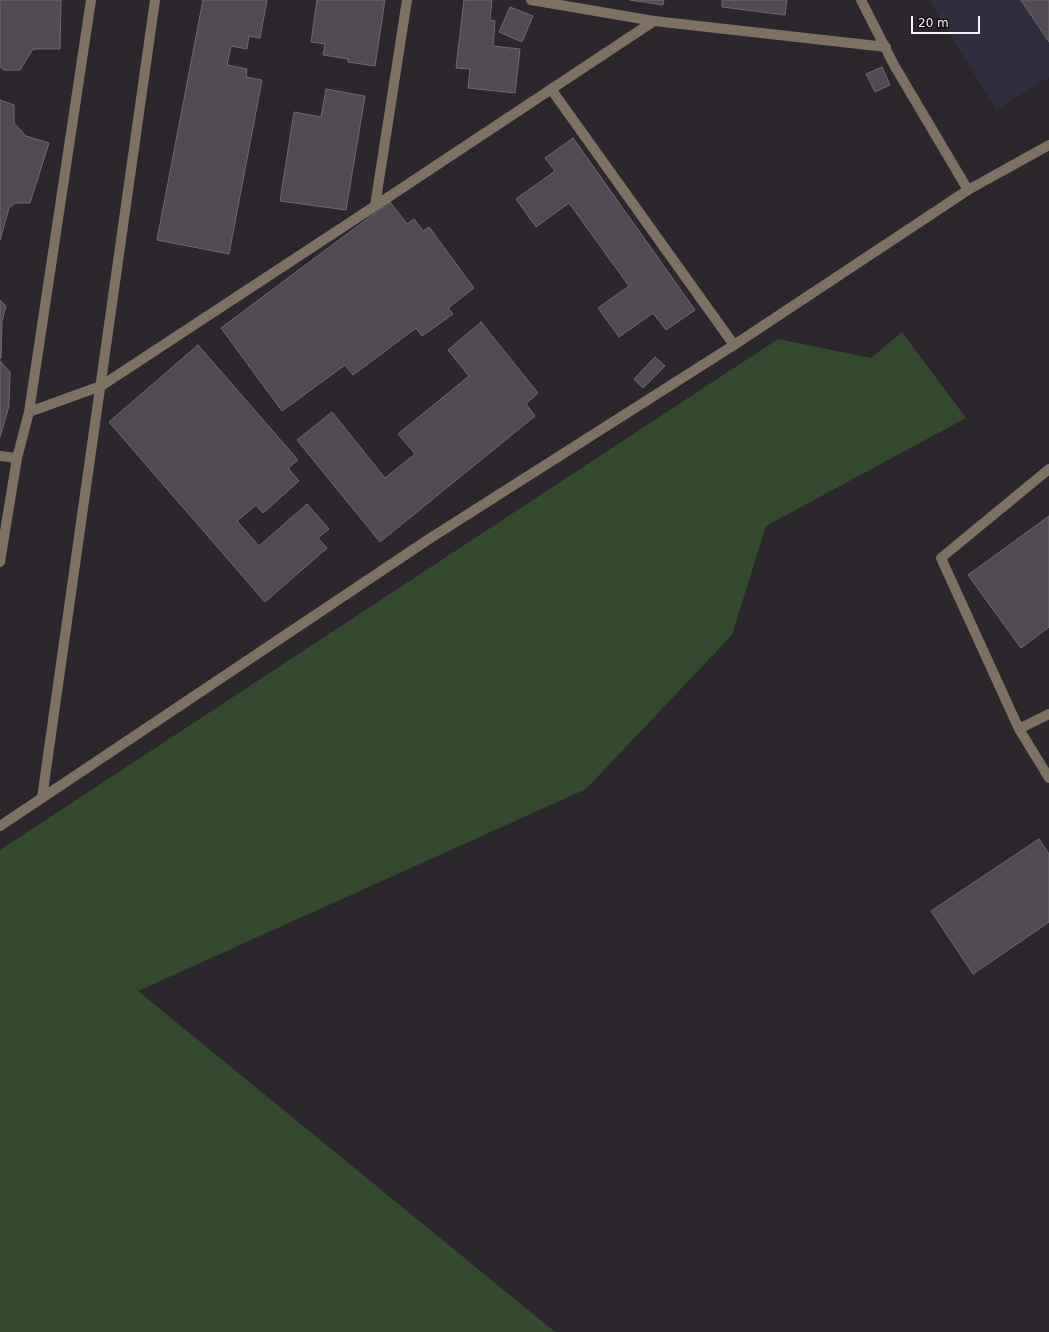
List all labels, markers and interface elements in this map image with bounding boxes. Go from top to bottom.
scale bar [913,8,982,34]
text: 20 m [918,16,949,30]

